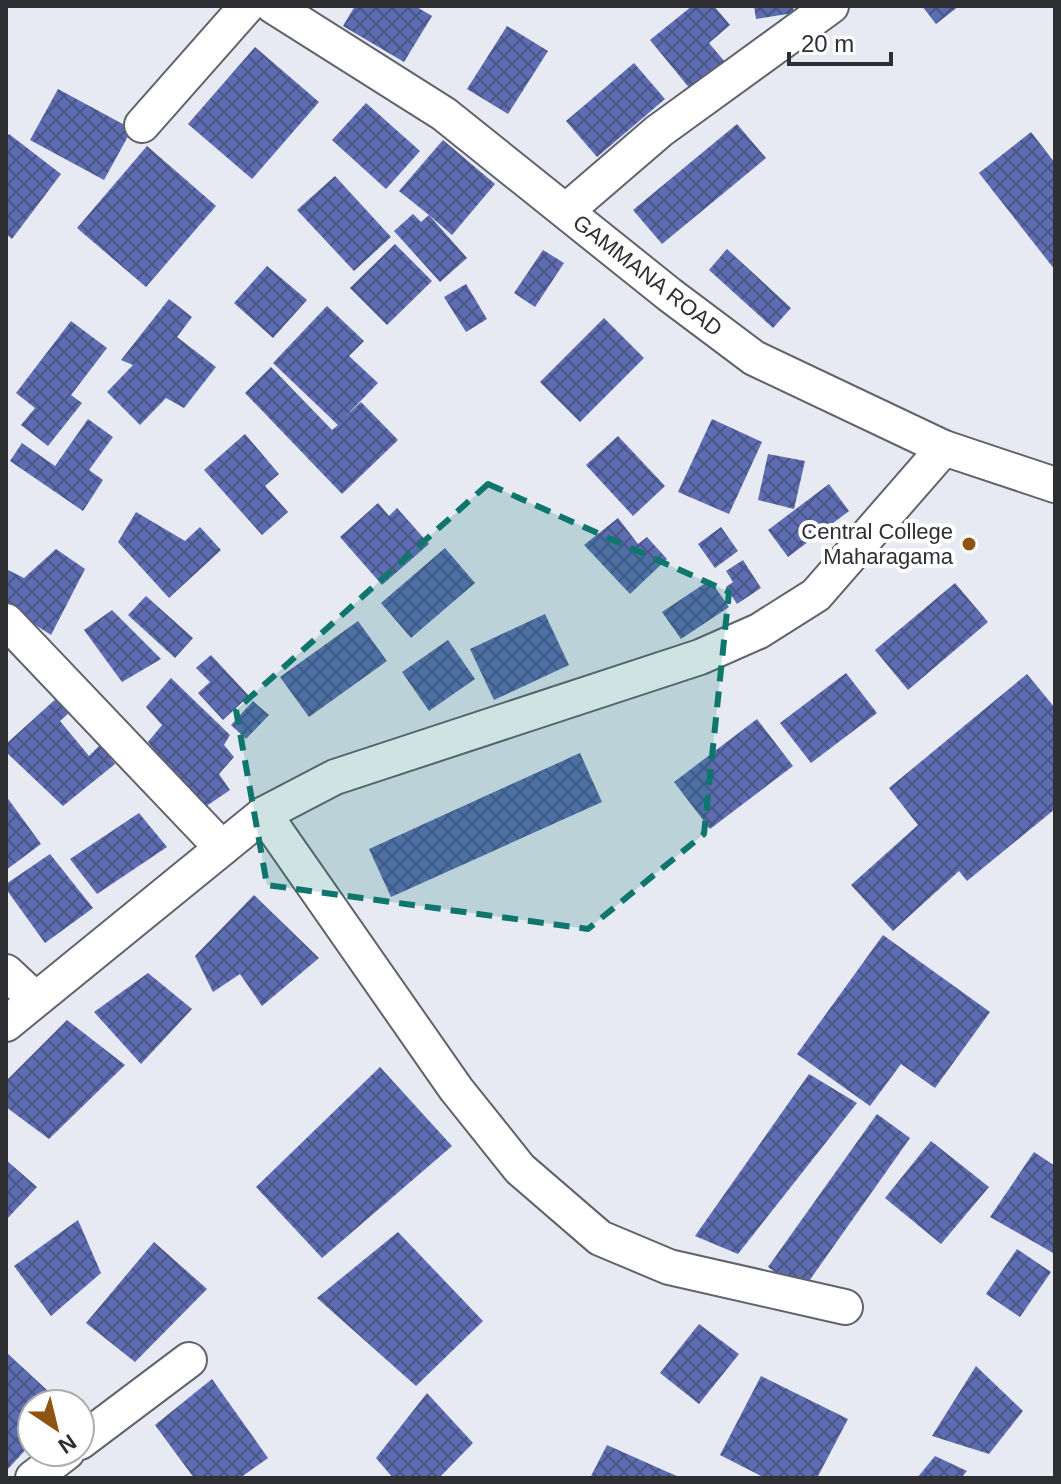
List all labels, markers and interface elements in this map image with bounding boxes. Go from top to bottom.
scale bar [789,16,891,66]
text: 20 m [801,30,854,57]
street label: GAMMANA ROAD [568,209,727,341]
place label: Central College Maharagama [801,519,954,569]
marker: Central College Maharagama [960,535,978,553]
north arrow [16,1388,96,1468]
text: N [54,1429,81,1459]

